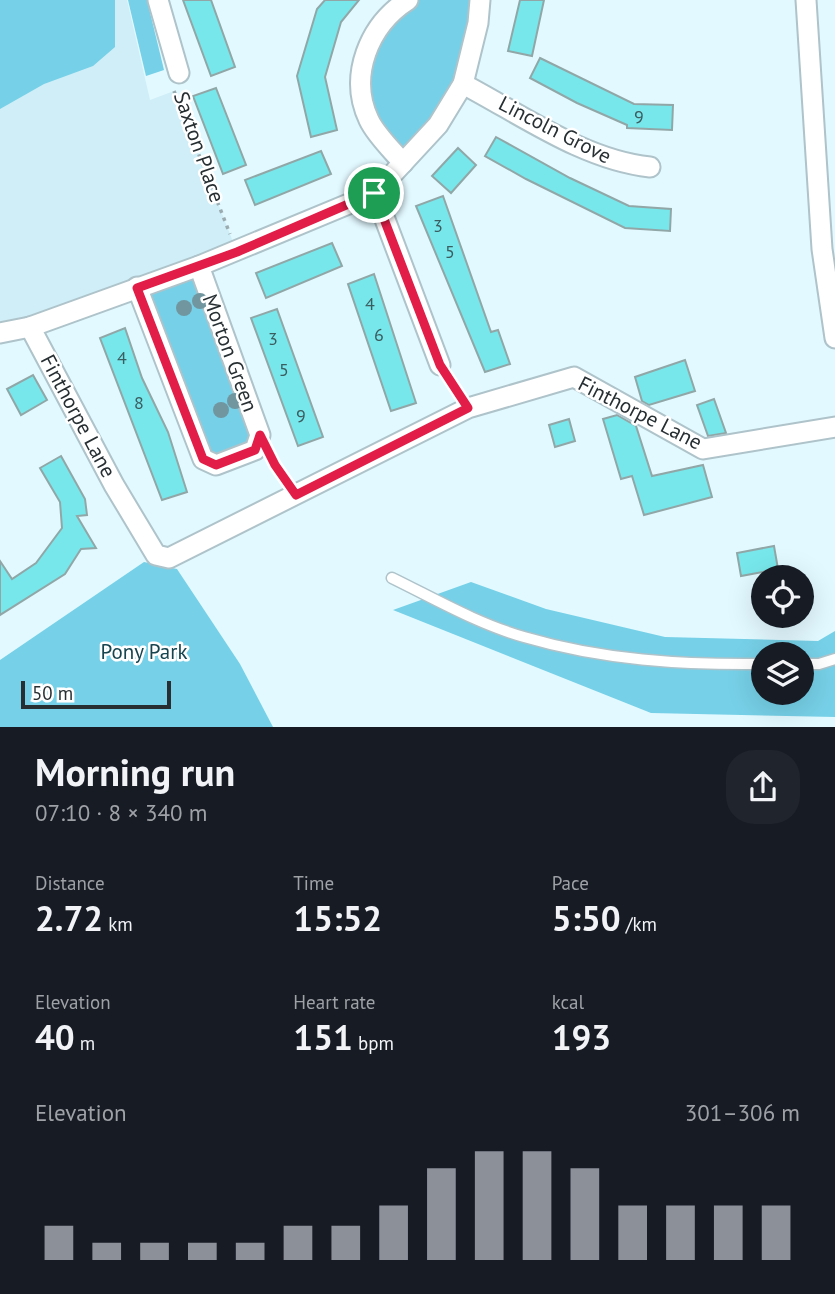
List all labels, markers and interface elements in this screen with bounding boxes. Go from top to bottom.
street label: Saxton Place [168,88,231,206]
street label: Lincoln Grove [494,90,616,170]
house number: 9 [634,105,644,128]
pin [344,163,404,223]
icon: arrive [355,174,393,212]
house number: 3 [433,214,443,237]
house number: 5 [445,240,455,263]
street label: Morton Green [197,290,264,415]
house number: 4 [365,292,375,315]
house number: 6 [374,323,384,346]
house number: 3 [268,327,278,350]
house number: 4 [117,346,127,369]
street label: Finthorpe Lane [35,350,122,482]
house number: 5 [279,358,289,381]
street label: Finthorpe Lane [574,370,707,455]
house number: 8 [134,391,144,414]
house number: 9 [296,404,306,427]
map controls [751,565,814,705]
button: locate [751,565,814,628]
park label: Pony Park [101,638,187,665]
button: layers [751,642,814,705]
scale bar [21,678,172,710]
text: 50 m [32,681,73,705]
text: Morning run [35,747,235,796]
button: share [726,750,800,824]
text: 07:10 · 8 × 340 m [35,798,207,827]
text: Distance [35,871,105,895]
text: Time [293,871,334,895]
text: Pace [552,871,589,895]
text: 2.72 [35,895,103,941]
text: 15:52 [293,895,382,941]
text: 5:50 [552,895,621,941]
text: km [103,912,133,936]
text: /km [621,912,657,936]
text: Elevation [35,990,111,1014]
text: Heart rate [293,990,375,1014]
text: kcal [552,990,584,1014]
text: 40 [35,1014,75,1060]
text: 151 [293,1014,353,1060]
text: 193 [552,1014,611,1060]
text: m [75,1031,95,1055]
text: bpm [353,1031,394,1055]
text: Elevation [35,1098,127,1127]
text: 301–306 m [685,1098,800,1127]

